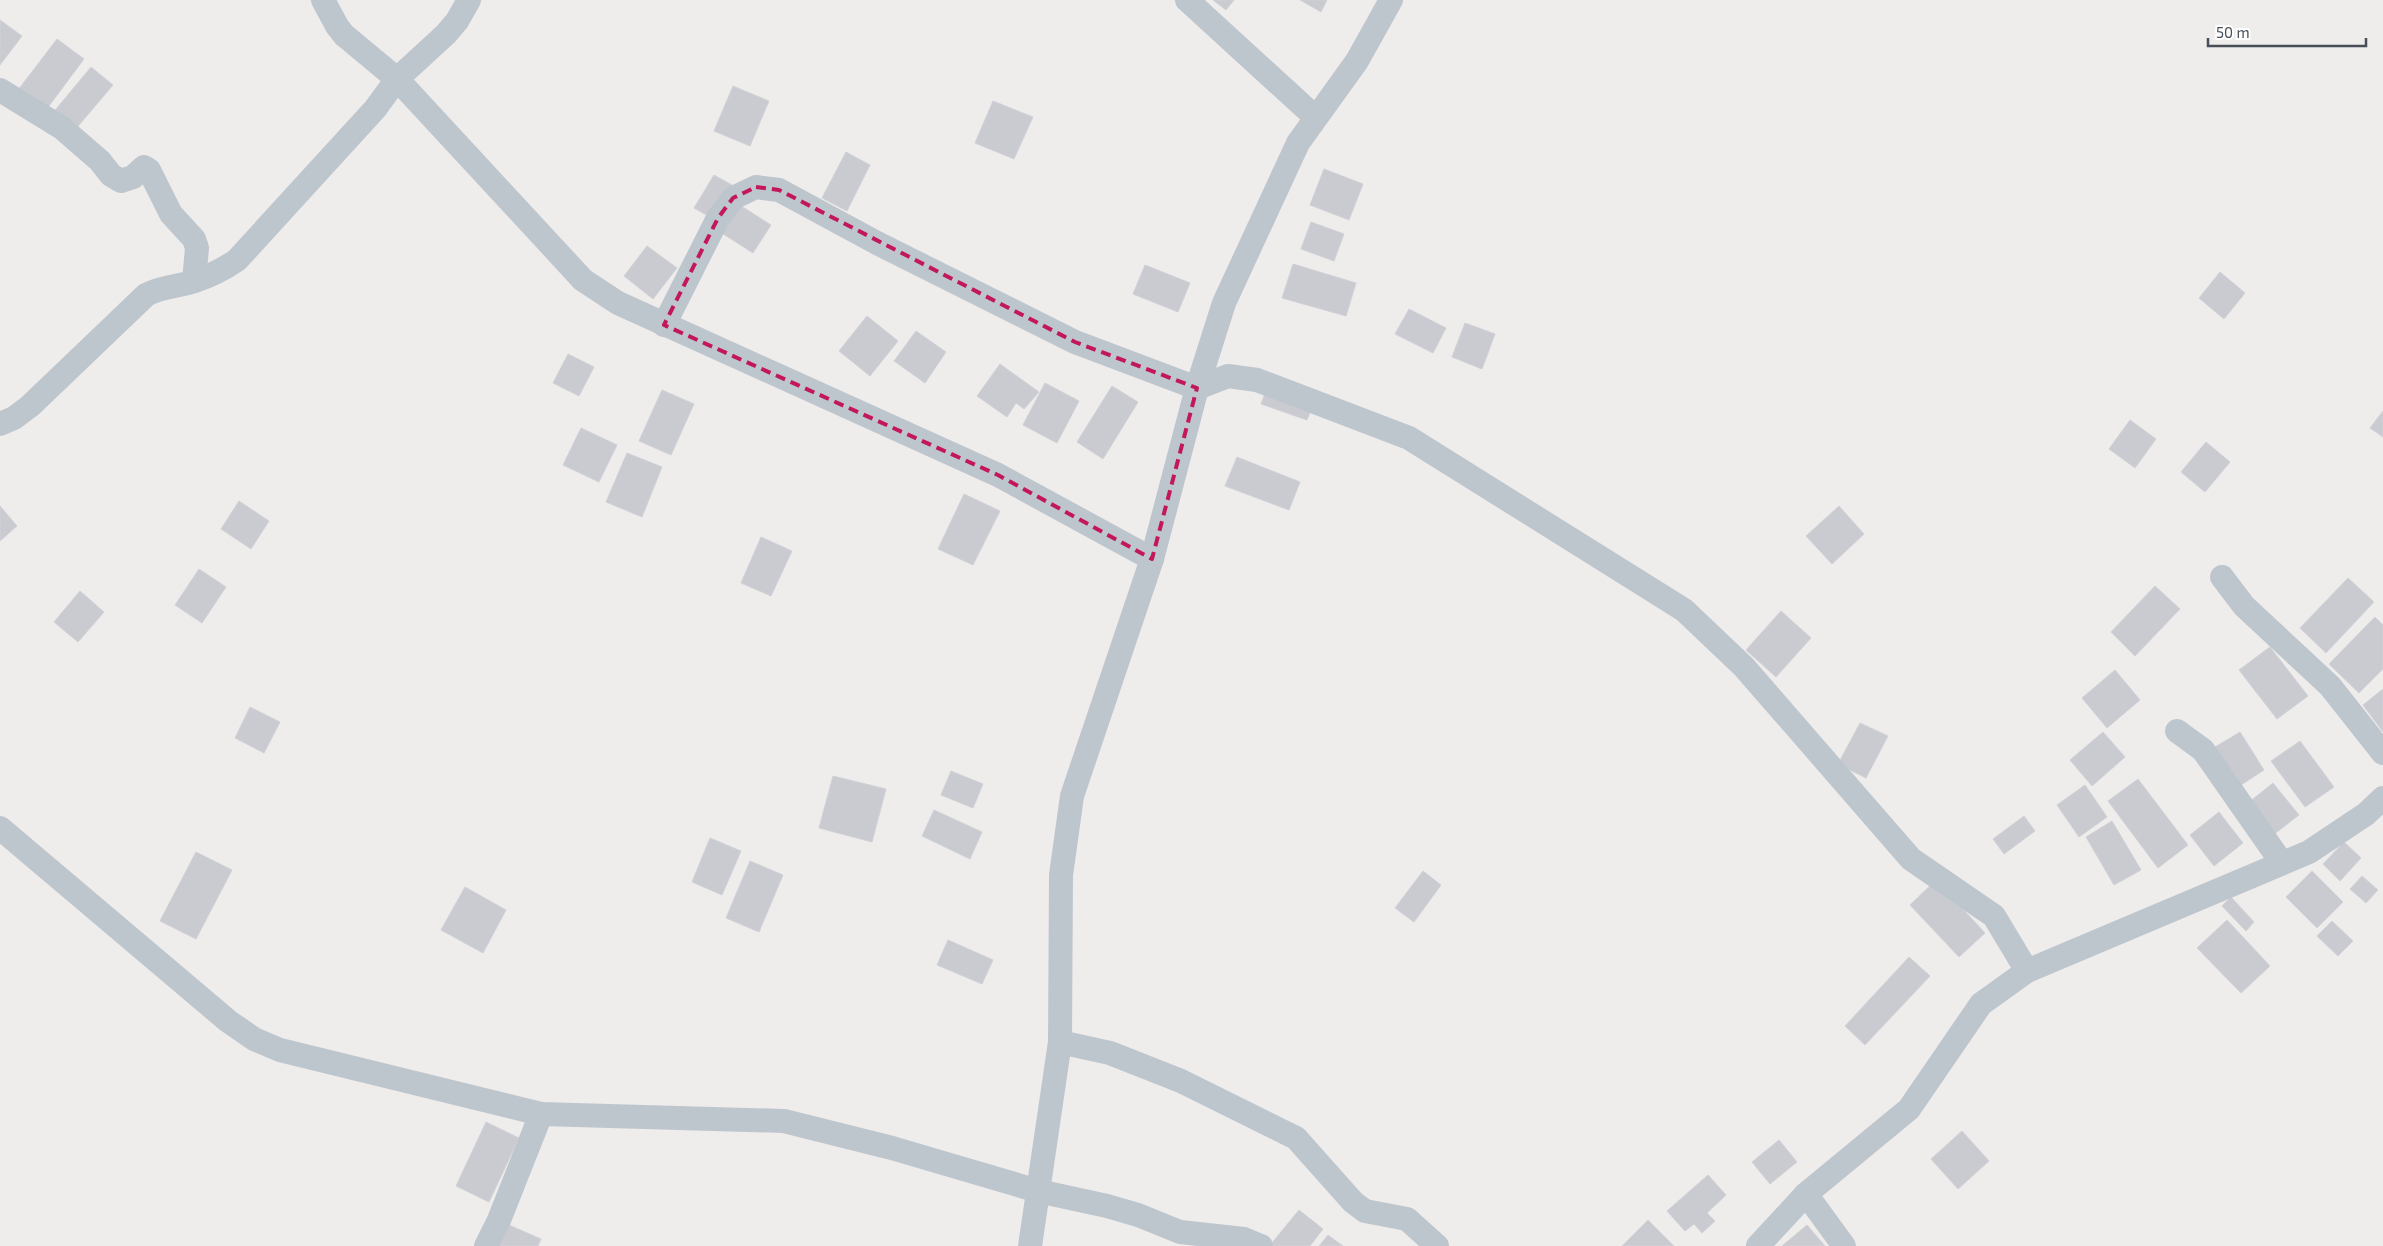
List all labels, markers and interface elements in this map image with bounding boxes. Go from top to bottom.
scale bar [2208,15,2366,47]
text: 50 m [2216,23,2250,41]

